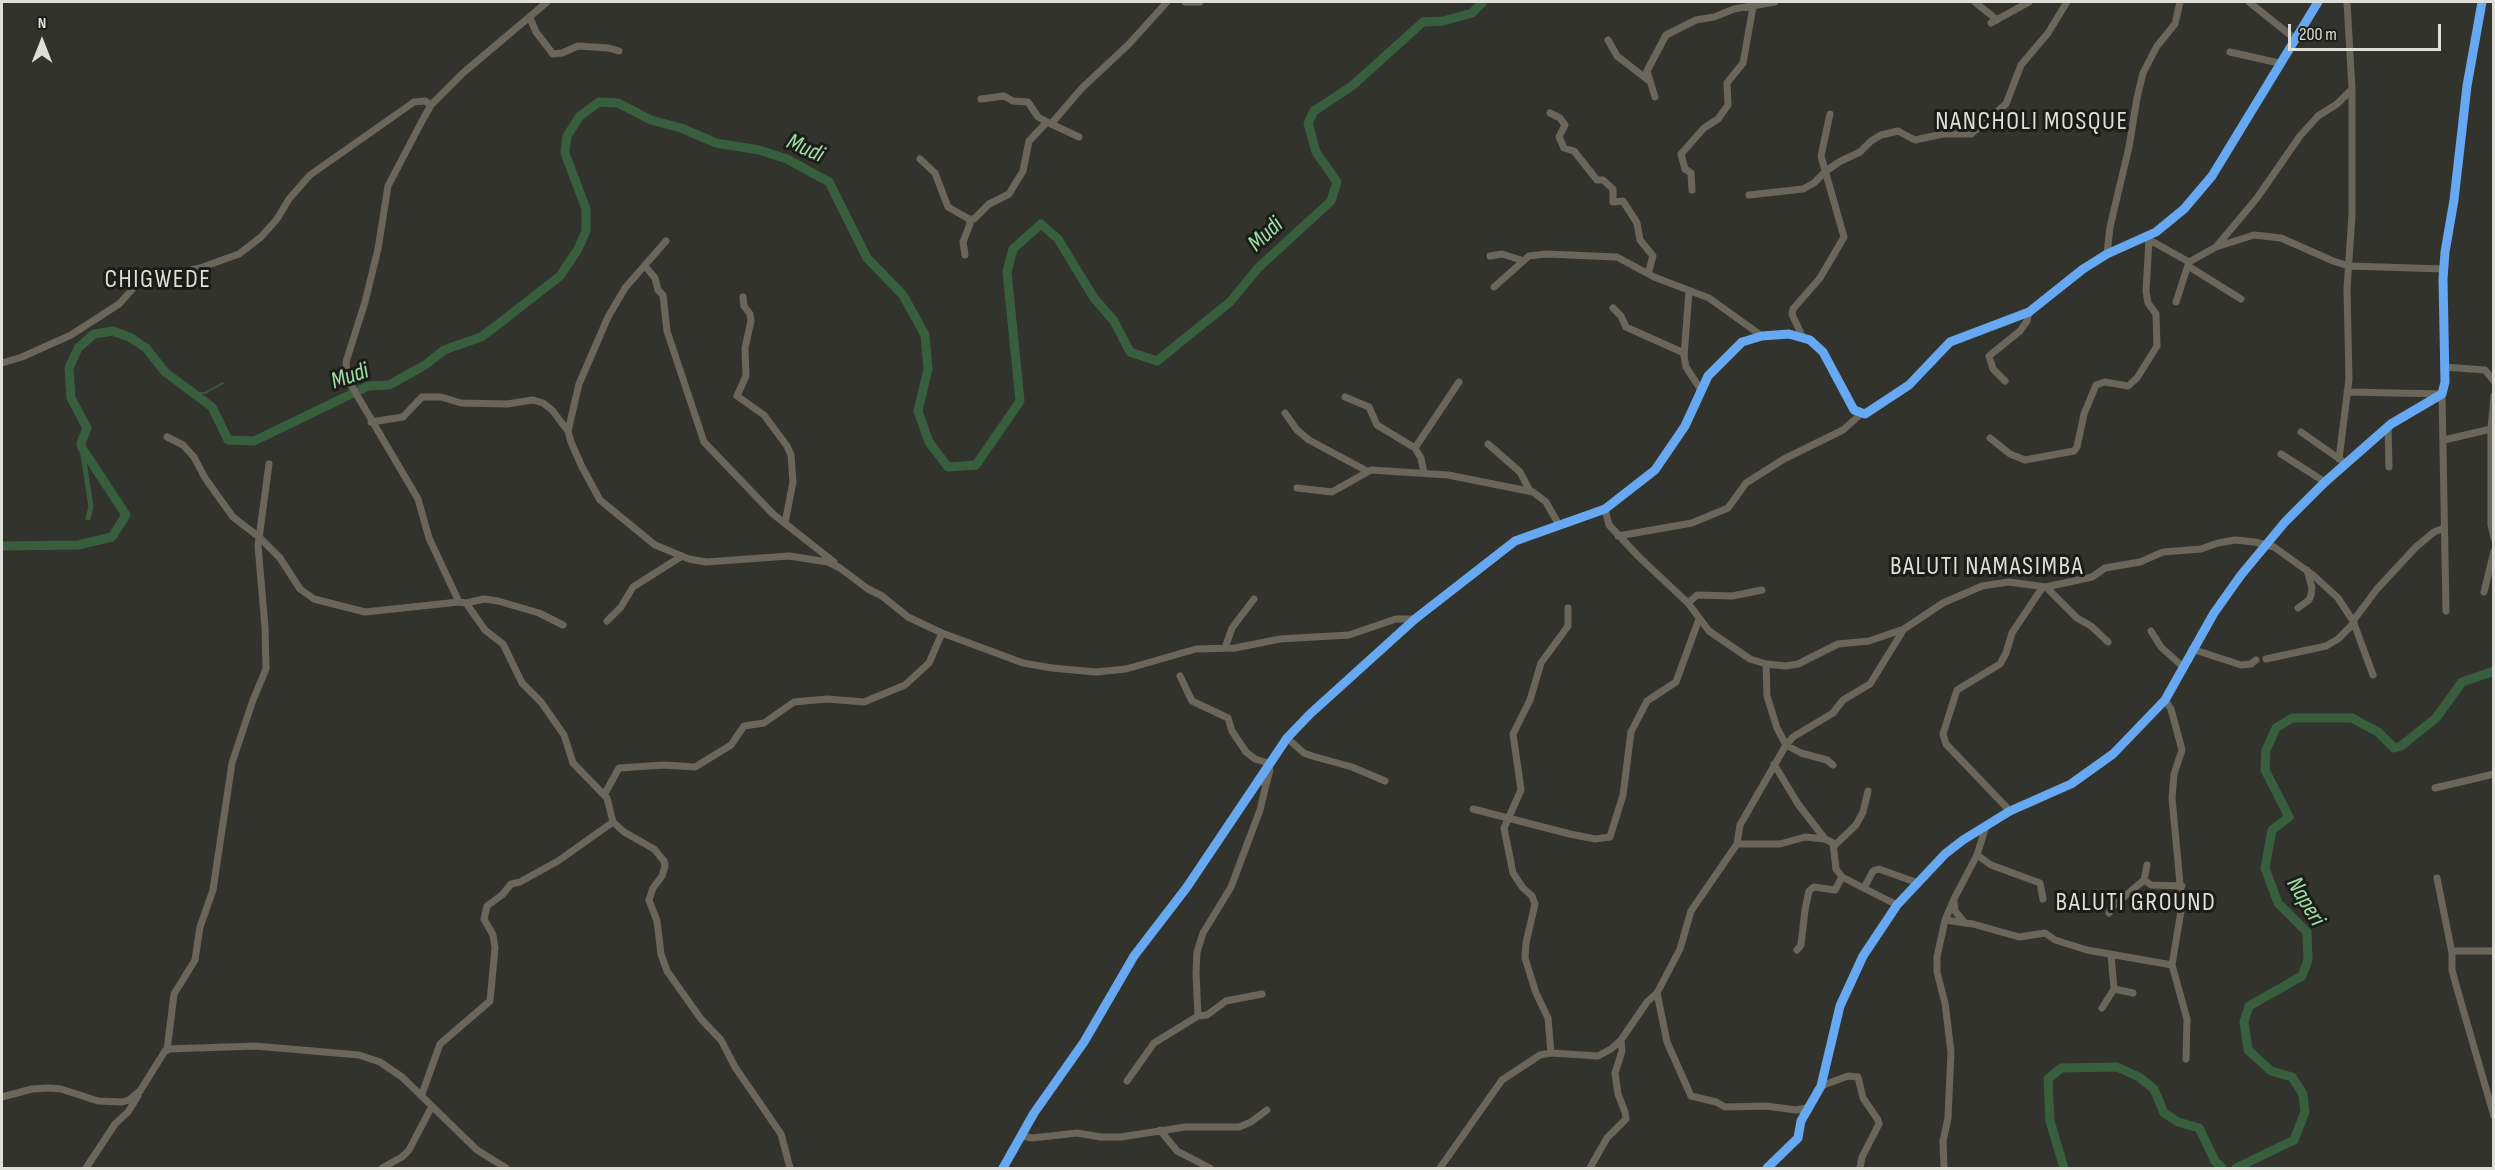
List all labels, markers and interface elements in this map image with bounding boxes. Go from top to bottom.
north arrow [12,12,72,72]
scale bar [2291,12,2444,50]
text: N [38,14,46,33]
text: 200 m [2299,24,2337,45]
district label: NANCHOLI MOSQUE [1935,106,2129,138]
water label: Mudi [782,128,828,170]
water label: Mudi [1242,212,1290,258]
district label: CHIGWEDE [104,264,212,296]
water label: Mudi [327,357,373,397]
district label: BALUTI NAMASIMBA [1890,551,2084,583]
water label: Naperi [2279,872,2331,932]
district label: BALUTI GROUND [2056,887,2216,919]

